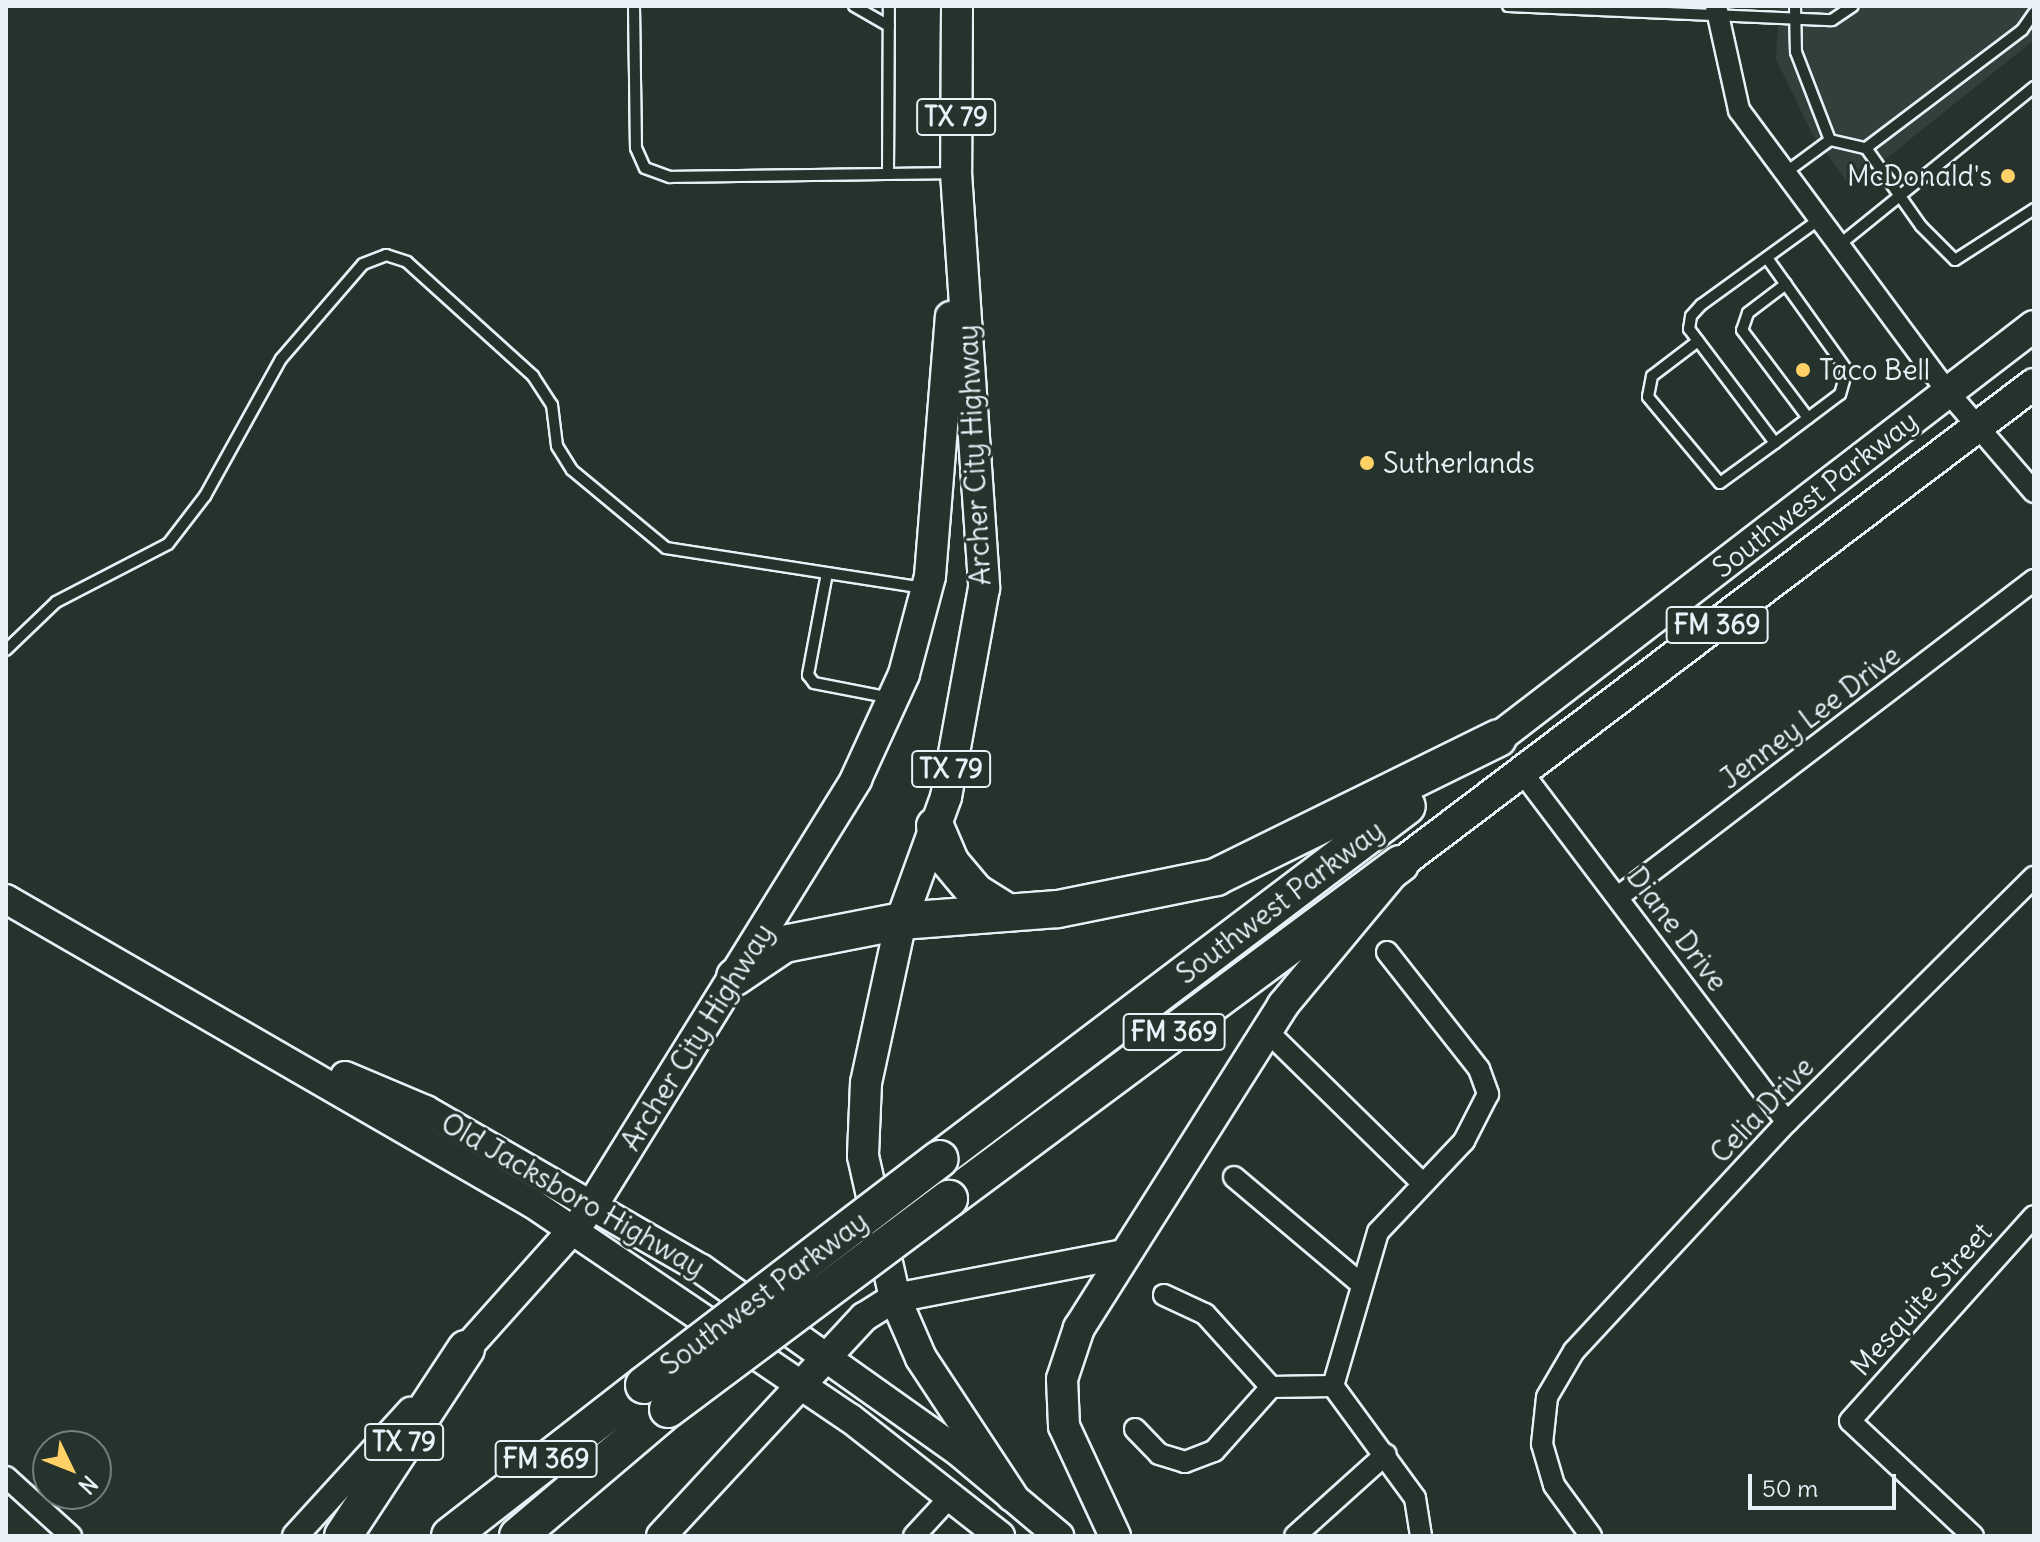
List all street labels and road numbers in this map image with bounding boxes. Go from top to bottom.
road number: TX 79 [916,95,996,139]
street label: Archer City Highway [950,324,998,586]
street label: Southwest Parkway [1706,404,1924,584]
road number: FM 369 [1665,603,1769,647]
street label: Jenney Lee Drive [1713,638,1907,796]
road number: TX 79 [911,747,991,791]
street label: Southwest Parkway [1170,813,1390,991]
street label: Diane Drive [1620,860,1734,998]
street label: Archer City Highway [614,917,780,1157]
road number: FM 369 [1122,1010,1226,1054]
street label: Celia Drive [1703,1050,1821,1170]
street label: Old Jacksboro Highway [435,1106,711,1284]
street label: Southwest Parkway [654,1204,874,1382]
street label: Mesquite Street [1844,1216,1998,1382]
road number: TX 79 [364,1420,444,1464]
road number: FM 369 [494,1437,598,1481]

